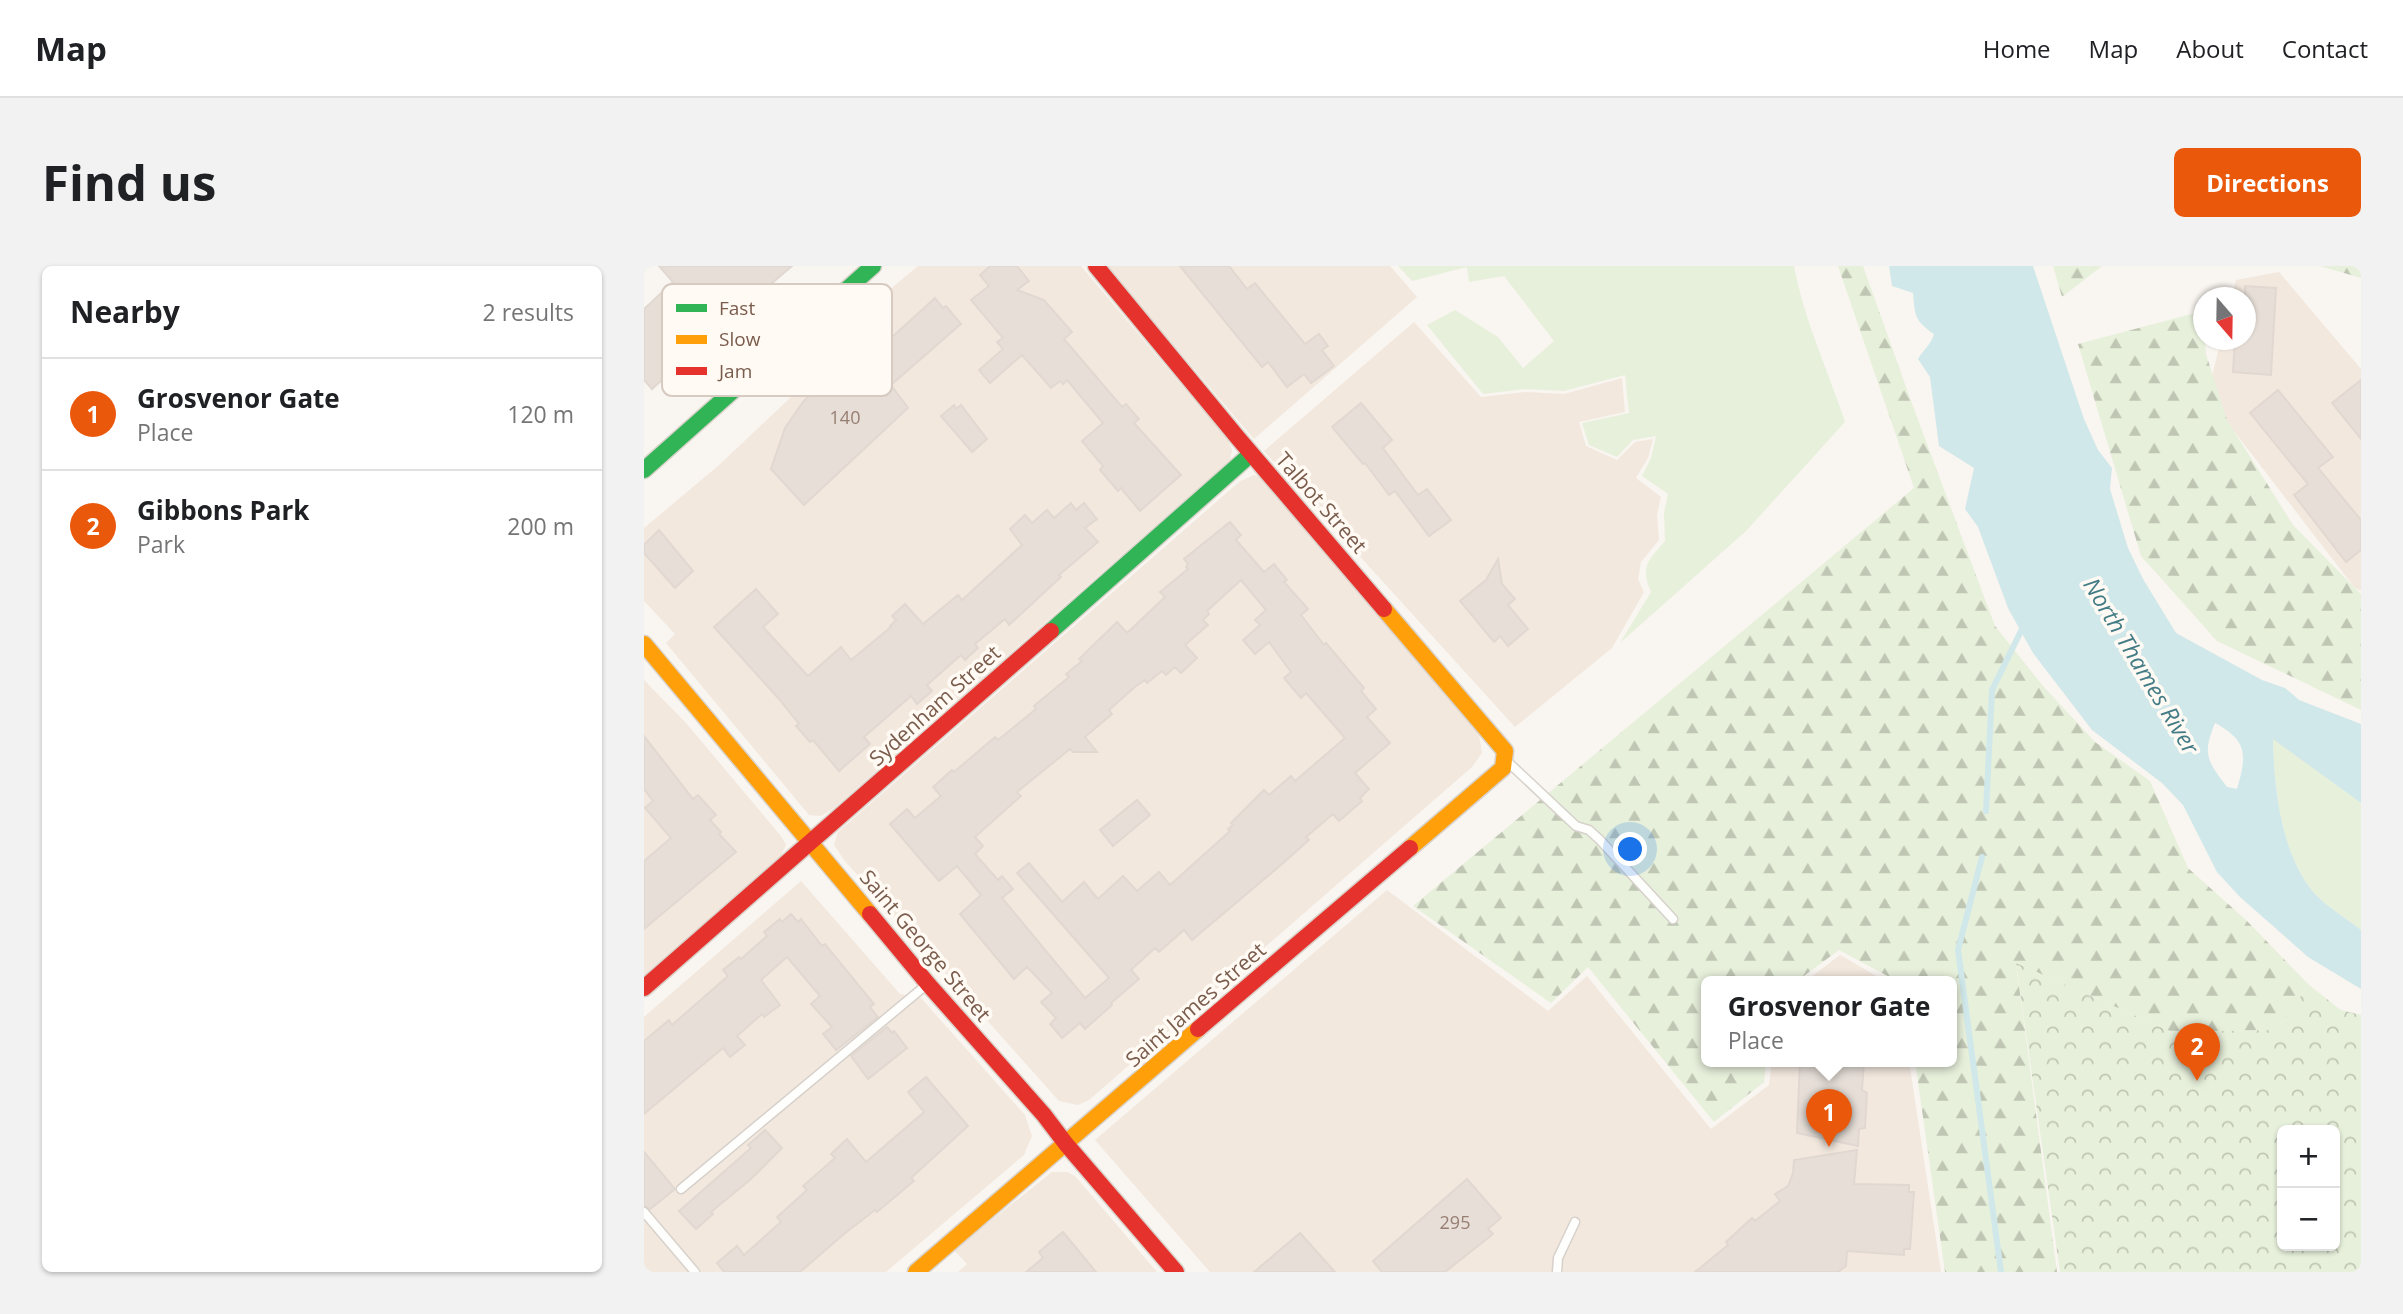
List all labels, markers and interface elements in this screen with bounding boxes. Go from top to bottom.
text: Map [35,26,107,71]
text: Home [1983,32,2051,65]
text: Map [2089,32,2138,65]
text: About [2176,32,2244,65]
text: Contact [2282,32,2368,65]
button: Directions [2174,148,2361,217]
text: Find us [42,149,216,215]
legend [662,284,892,396]
north arrow [2193,287,2256,350]
text: Nearby [70,291,180,332]
text: Fast [719,295,755,321]
text: 2 results [483,296,574,328]
text: Slow [719,326,761,352]
text: Jam [717,358,752,384]
text: Grosvenor Gate [137,380,340,416]
text: 1 [86,398,100,430]
text: 120 m [507,398,574,430]
house number: 140 [830,405,860,429]
text: Place [137,416,193,448]
street label: Talbot Street [1270,446,1374,559]
text: Gibbons Park [137,492,310,528]
text: 2 [86,510,100,542]
text: 200 m [507,510,574,542]
text: Park [137,528,185,560]
water label: North Thames River [2077,571,2208,760]
street label: Sydenham Street [863,639,1006,772]
your location [1613,832,1647,866]
street label: Saint George Street [854,864,998,1027]
street label: Saint James Street [1119,936,1271,1073]
popup [1701,976,1957,1067]
text: Grosvenor Gate [1728,988,1930,1024]
pin: 2 [2174,1023,2220,1081]
text: Place [1728,1024,1784,1056]
pin: 1 [1806,1089,1852,1147]
map controls [2277,1125,2340,1251]
button: + [2277,1125,2340,1188]
button: − [2277,1188,2340,1251]
house number: 295 [1440,1210,1470,1234]

